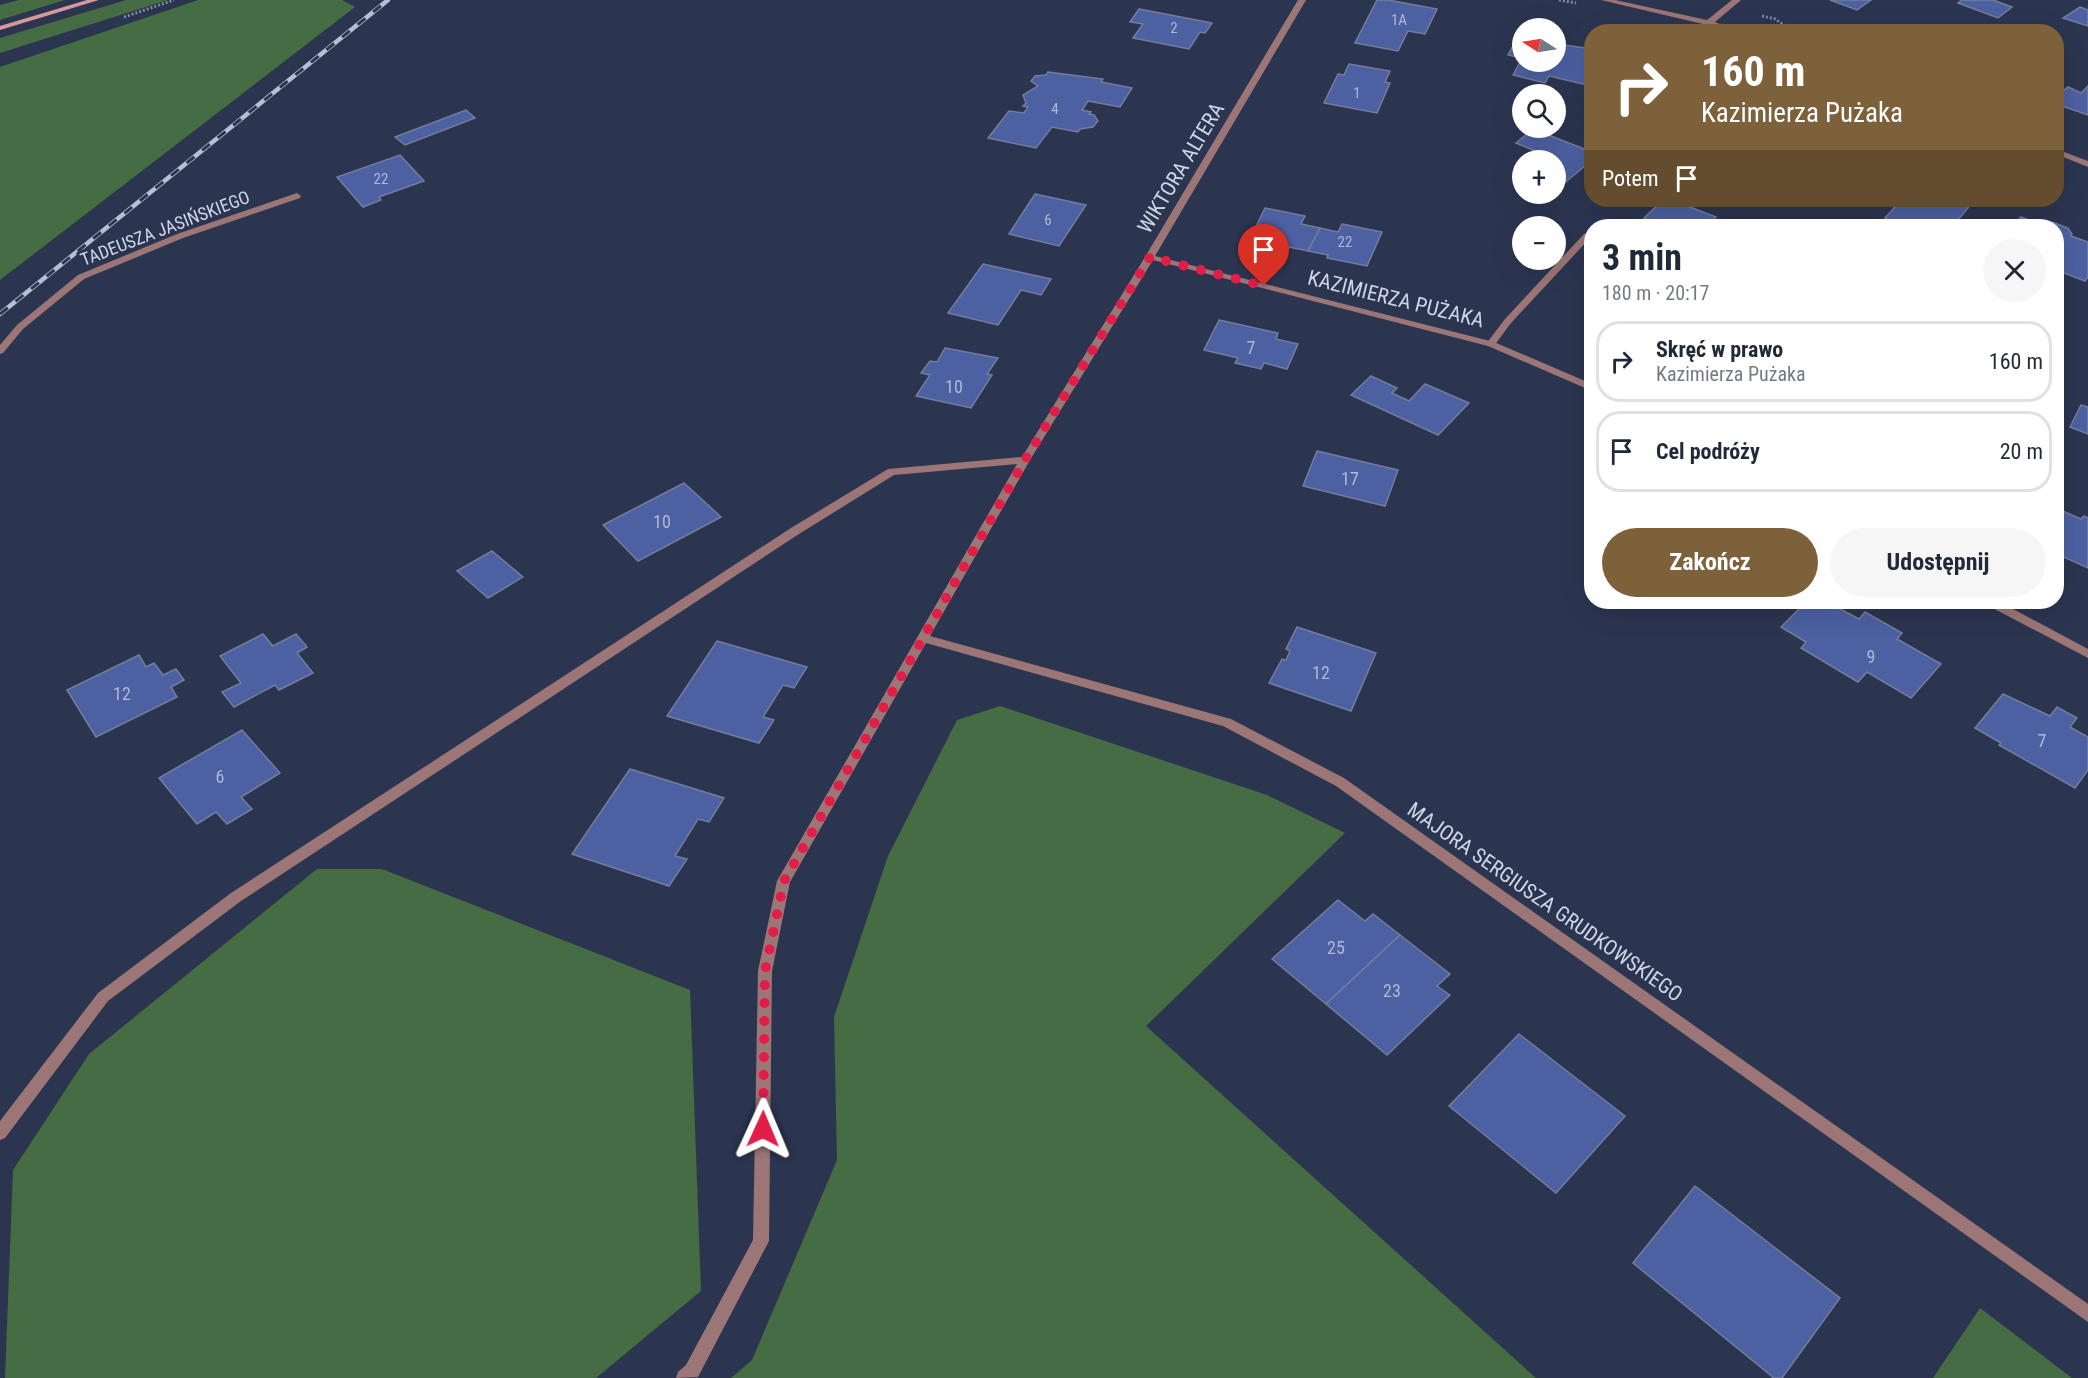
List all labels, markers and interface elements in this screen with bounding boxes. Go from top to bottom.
house number: 1A [1391,11,1407,29]
north arrow [1512,18,1566,72]
map controls [1512,18,1566,270]
house number: 2 [1170,19,1178,37]
text: 160 m [1701,47,1806,96]
icon: right [1602,48,1680,126]
house number: 1 [1353,84,1361,102]
button: search [1512,84,1566,138]
text: Kazimierza Pużaka [1701,97,1903,129]
street label: WIKTORA ALTERA [1133,98,1229,238]
house number: 4 [1051,100,1059,118]
button: + [1512,150,1566,204]
icon: arrive [1670,162,1703,195]
text: Potem [1602,166,1658,191]
house number: 22 [374,170,388,188]
street label: TADEUSZA JASIŃSKIEGO [77,186,253,270]
house number: 6 [1044,211,1052,229]
button: − [1512,216,1566,270]
pin [1238,224,1289,286]
icon: arrive [1247,233,1280,266]
house number: 22 [1338,233,1352,251]
text: 3 min [1602,237,1682,279]
button: close [1983,239,2046,302]
street label: KAZIMIERZA PUŻAKA [1305,265,1487,333]
text: 180 m · 20:17 [1602,281,1709,305]
house number: 7 [1247,337,1256,358]
text: Skręć w prawo [1656,337,1783,362]
icon: right [1605,345,1638,378]
text: 160 m [1989,349,2043,374]
text: Kazimierza Pużaka [1656,362,1806,386]
house number: 10 [945,376,963,397]
icon: arrive [1605,435,1638,468]
text: Cel podróży [1656,439,1760,464]
text: 20 m [2000,439,2043,464]
house number: 17 [1341,468,1359,489]
house number: 10 [653,511,671,532]
button: Zakończ [1602,528,1818,597]
button: Udostępnij [1830,528,2046,597]
house number: 9 [1867,646,1875,667]
house number: 12 [1312,662,1330,683]
house number: 12 [113,683,131,704]
house number: 7 [2038,730,2047,751]
house number: 6 [216,766,224,787]
street label: MAJORA SERGIUSZA GRUDKOWSKIEGO [1403,798,1687,1006]
house number: 25 [1327,937,1345,958]
house number: 23 [1383,980,1401,1001]
position arrow [731,1097,795,1161]

